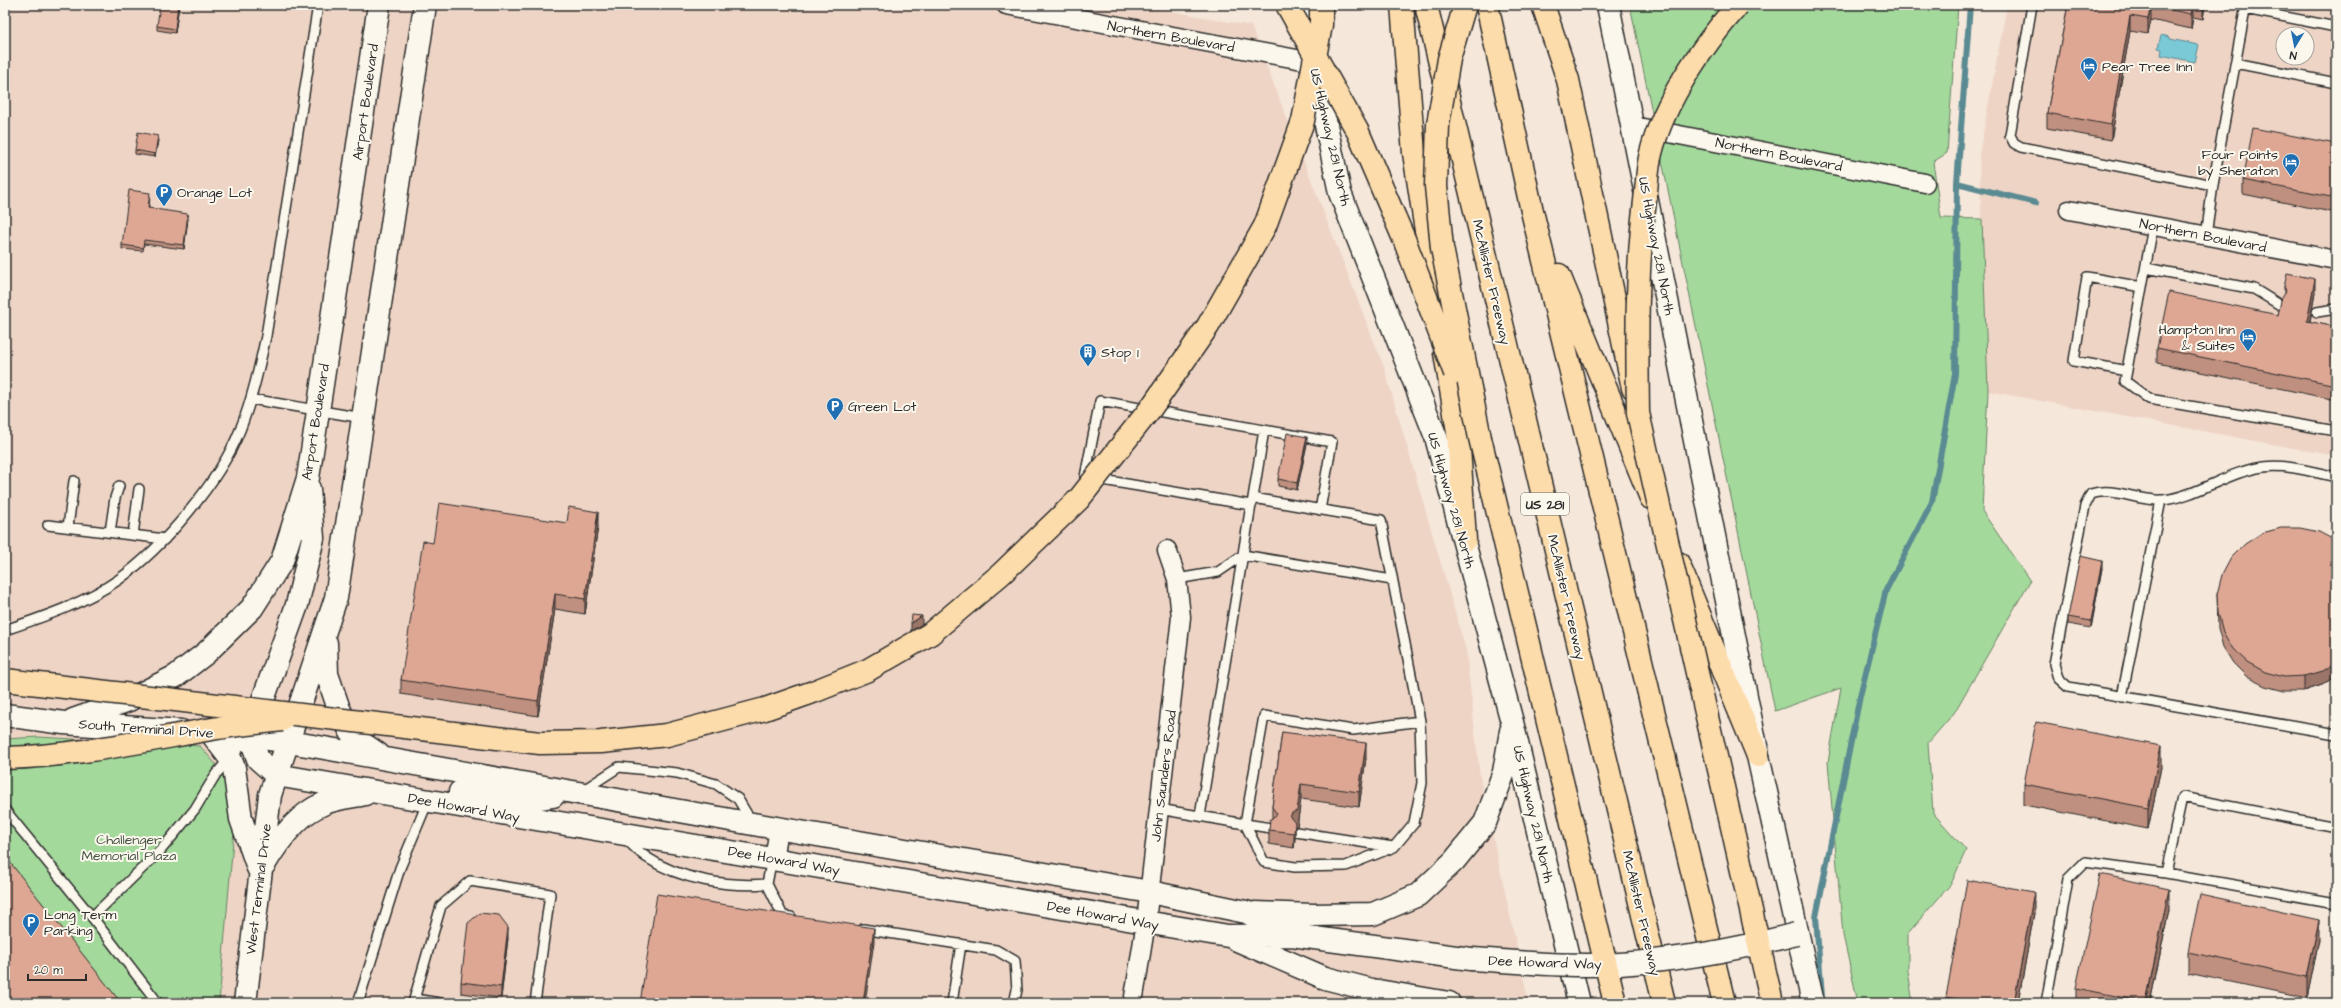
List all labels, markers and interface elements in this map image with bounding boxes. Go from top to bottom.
street label: Northern Boulevard [1106,16,1236,58]
north arrow [2275,26,2315,66]
street label: Airport Boulevard [348,43,384,162]
text: N [2289,47,2298,63]
hotel icon: Pear Tree Inn [2079,56,2099,81]
place label: Pear Tree Inn [2102,57,2192,77]
street label: US Highway 281 North [1304,67,1356,208]
street label: Northern Boulevard [1714,133,1844,177]
place label: Four Points by Sheraton [2198,145,2278,181]
hotel icon: Four Points by Sheraton [2281,152,2301,177]
street label: US Highway 281 North [1633,175,1679,317]
parking icon: Orange Lot [154,182,174,207]
place label: Orange Lot [177,183,252,203]
street label: Northern Boulevard [2138,214,2268,258]
street label: McAllister Freeway [1467,218,1515,347]
place label: Hampton Inn & Suites [2158,320,2235,356]
hotel icon: Hampton Inn & Suites [2238,327,2258,352]
building icon: Stop 1 [1078,342,1098,367]
place label: Stop 1 [1101,343,1139,363]
street label: Airport Boulevard [297,363,335,482]
parking icon: Green Lot [825,396,845,421]
place label: Green Lot [848,397,917,417]
street label: US Highway 281 North [1422,430,1480,571]
road number: US 281 [1521,493,1569,515]
street label: McAllister Freeway [1542,533,1590,662]
street label: John Saunders Road [1146,709,1182,843]
street label: South Terminal Drive [78,714,214,744]
street label: US Highway 281 North [1507,744,1559,885]
street label: Dee Howard Way [406,788,522,828]
street label: West Terminal Drive [241,822,277,956]
park label: Challenger Memorial Plaza [81,830,177,866]
street label: Dee Howard Way [726,841,842,881]
street label: McAllister Freeway [1617,849,1665,978]
street label: Dee Howard Way [1045,896,1161,936]
place label: Long Term Parking [44,905,116,941]
parking icon: Long Term Parking [21,912,41,937]
street label: Dee Howard Way [1488,951,1602,975]
scale bar [28,956,86,982]
text: 20 m [34,962,63,979]

